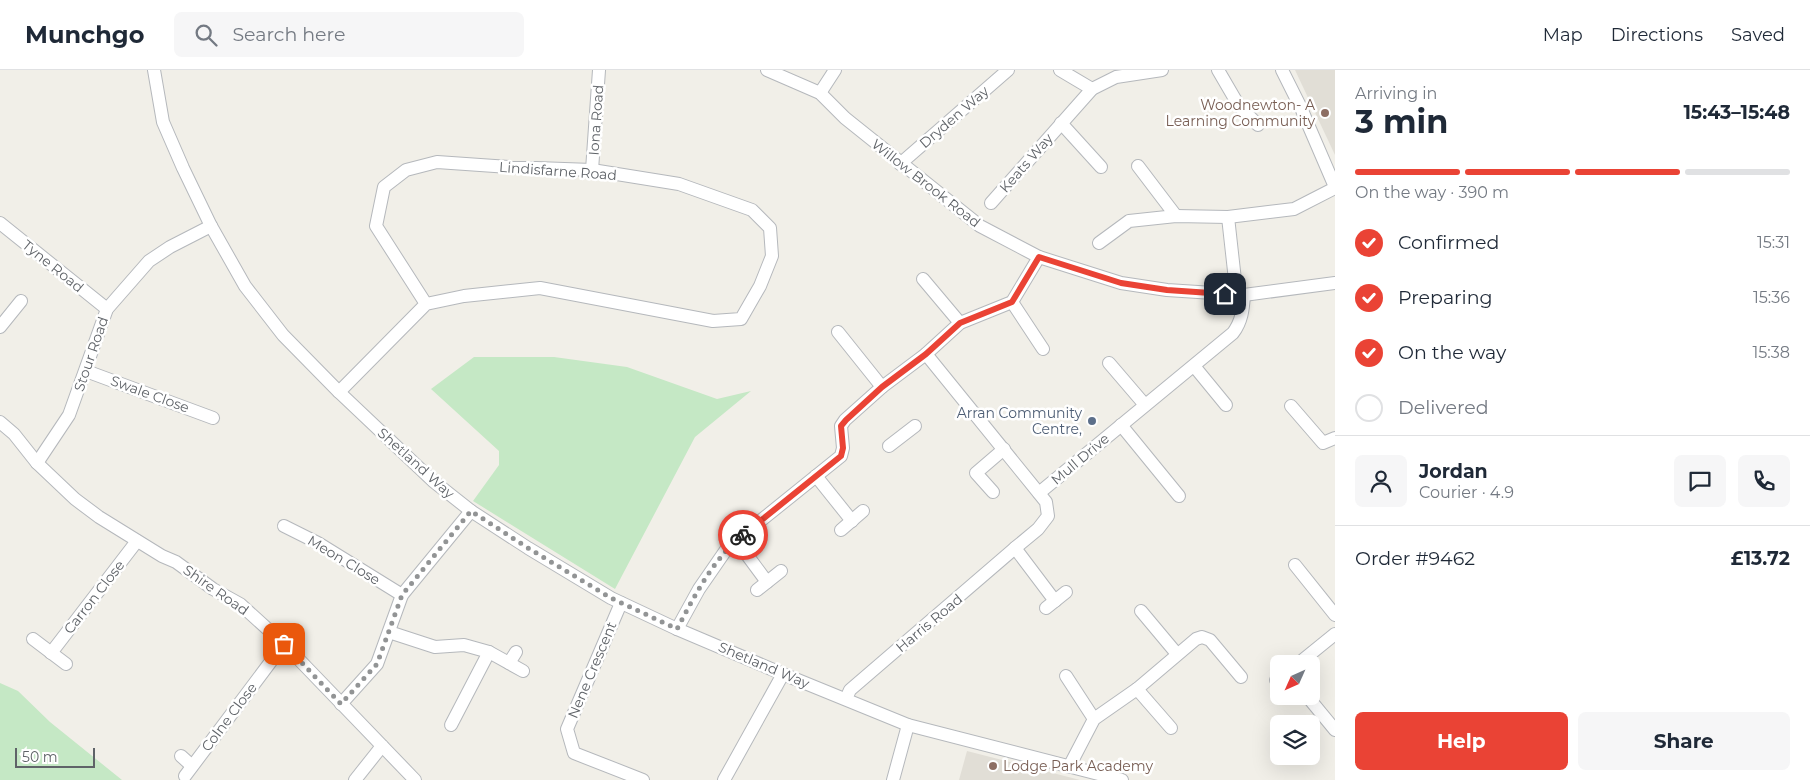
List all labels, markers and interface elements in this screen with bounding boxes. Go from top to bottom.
search box [174,12,524,57]
text: Munchgo [25,20,144,49]
icon: search [192,21,220,49]
text: Search here [232,23,345,46]
text: Map [1543,24,1583,46]
text: Directions [1611,24,1703,46]
text: Saved [1731,24,1785,46]
street label: Dryden Way [916,82,993,152]
street label: Iona Road [585,84,607,156]
text: Arriving in [1355,84,1437,103]
place label: Woodnewton- A Learning Community [1166,96,1316,130]
text: 15:43–15:48 [1683,101,1790,124]
text: 3 min [1355,102,1448,141]
marker: Woodnewton- A Learning Community [1319,107,1331,119]
street label: Keats Way [995,129,1057,196]
street label: Willow Brook Road [868,135,984,231]
street label: Lindisfarne Road [498,158,618,184]
text: On the way · 390 m [1355,183,1509,202]
icon: check [1355,229,1383,257]
text: Confirmed [1398,231,1499,254]
text: 15:31 [1757,233,1790,252]
street label: Tyne Road [19,236,87,296]
pin [1204,273,1246,315]
icon: home [1211,280,1239,308]
icon: check [1355,284,1383,312]
text: Preparing [1398,286,1493,309]
text: 15:36 [1753,288,1790,307]
street label: Stour Road [70,314,112,394]
icon: check [1355,339,1383,367]
text: On the way [1398,341,1506,364]
text: 15:38 [1753,343,1790,362]
street label: Swale Close [108,371,192,417]
text: Delivered [1398,396,1489,419]
place label: Arran Community Centre, [957,404,1082,438]
marker: Arran Community Centre, [1086,415,1098,427]
street label: Shetland Way [374,424,458,502]
street label: Mull Drive [1047,429,1113,489]
button: person [1355,455,1407,507]
button: chat [1674,455,1726,507]
button: phone [1738,455,1790,507]
text: Jordan [1419,460,1488,483]
text: Courier · 4.9 [1419,483,1514,502]
courier [718,510,768,560]
icon: bike [729,521,757,549]
street label: Meon Close [304,531,384,589]
text: Order #9462 [1355,547,1475,570]
text: £13.72 [1731,547,1790,570]
street label: Carron Close [60,557,128,637]
street label: Shire Road [180,561,252,619]
street label: Harris Road [892,590,966,656]
street label: Nene Crescent [564,619,621,721]
pin [263,623,305,665]
icon: bag [270,630,298,658]
street label: Shetland Way [716,638,813,692]
north arrow [1270,655,1320,705]
map controls [1270,655,1320,765]
street label: Colne Close [197,679,261,755]
button: Help [1355,712,1568,770]
button: Share [1578,712,1790,770]
button: layers [1270,715,1320,765]
scale bar [15,745,95,768]
text: 50 m [22,748,58,766]
place label: Lodge Park Academy [1003,757,1153,775]
marker: Lodge Park Academy [987,760,999,772]

